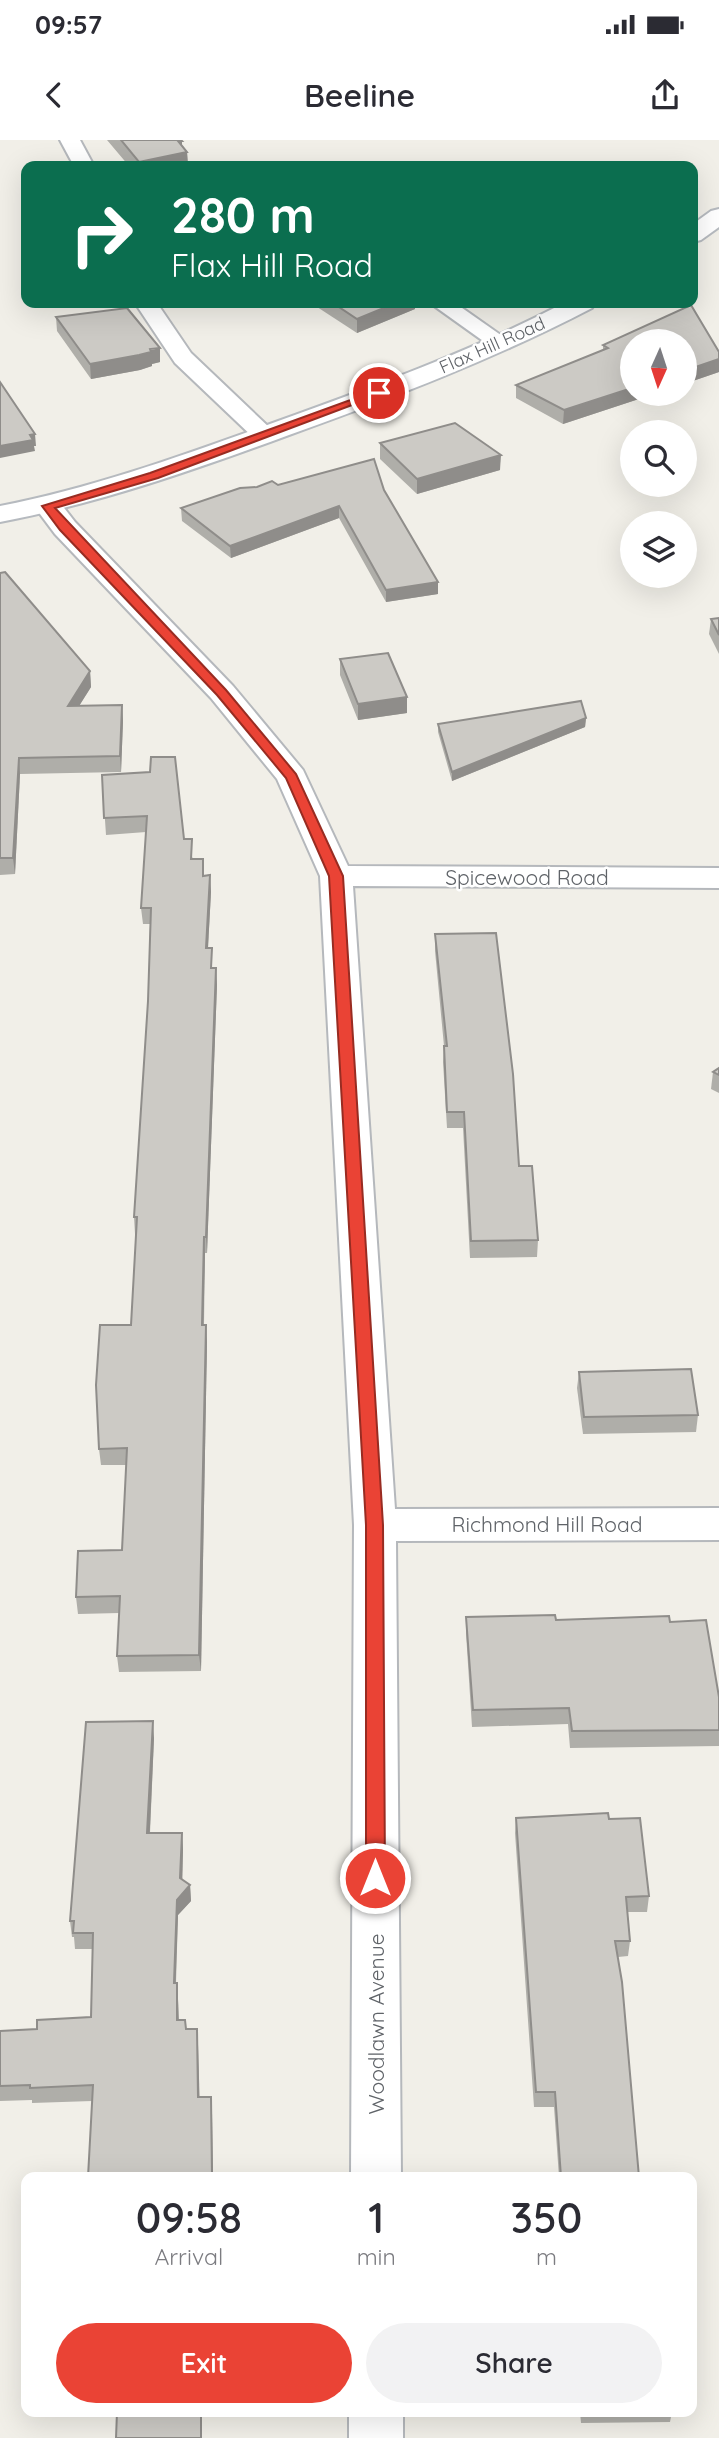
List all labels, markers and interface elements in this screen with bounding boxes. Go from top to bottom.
text: 09:57 [35,8,102,41]
text: Beeline [304,75,415,115]
icon: back [35,76,73,114]
icon: share [646,76,684,114]
text: 280 m [171,184,315,245]
icon: right [56,189,147,280]
text: Flax Hill Road [171,245,373,285]
street label: Flax Hill Road [435,311,549,379]
north arrow [620,329,696,406]
map controls [620,329,697,588]
pin [349,363,409,423]
icon: arrive [360,374,398,412]
button: search [620,420,697,497]
button: layers [620,511,697,588]
street label: Spicewood Road [445,864,609,890]
street label: Richmond Hill Road [452,1511,642,1537]
position arrow [338,1841,412,1915]
street label: Woodlawn Avenue [363,1934,389,2114]
text: 09:58 [136,2191,242,2244]
text: 1 [368,2191,384,2244]
text: 350 [511,2191,582,2244]
text: Arrival [154,2242,223,2271]
text: min [357,2242,396,2271]
text: m [536,2242,557,2271]
button: Exit [56,2323,352,2403]
button: Share [366,2323,662,2403]

